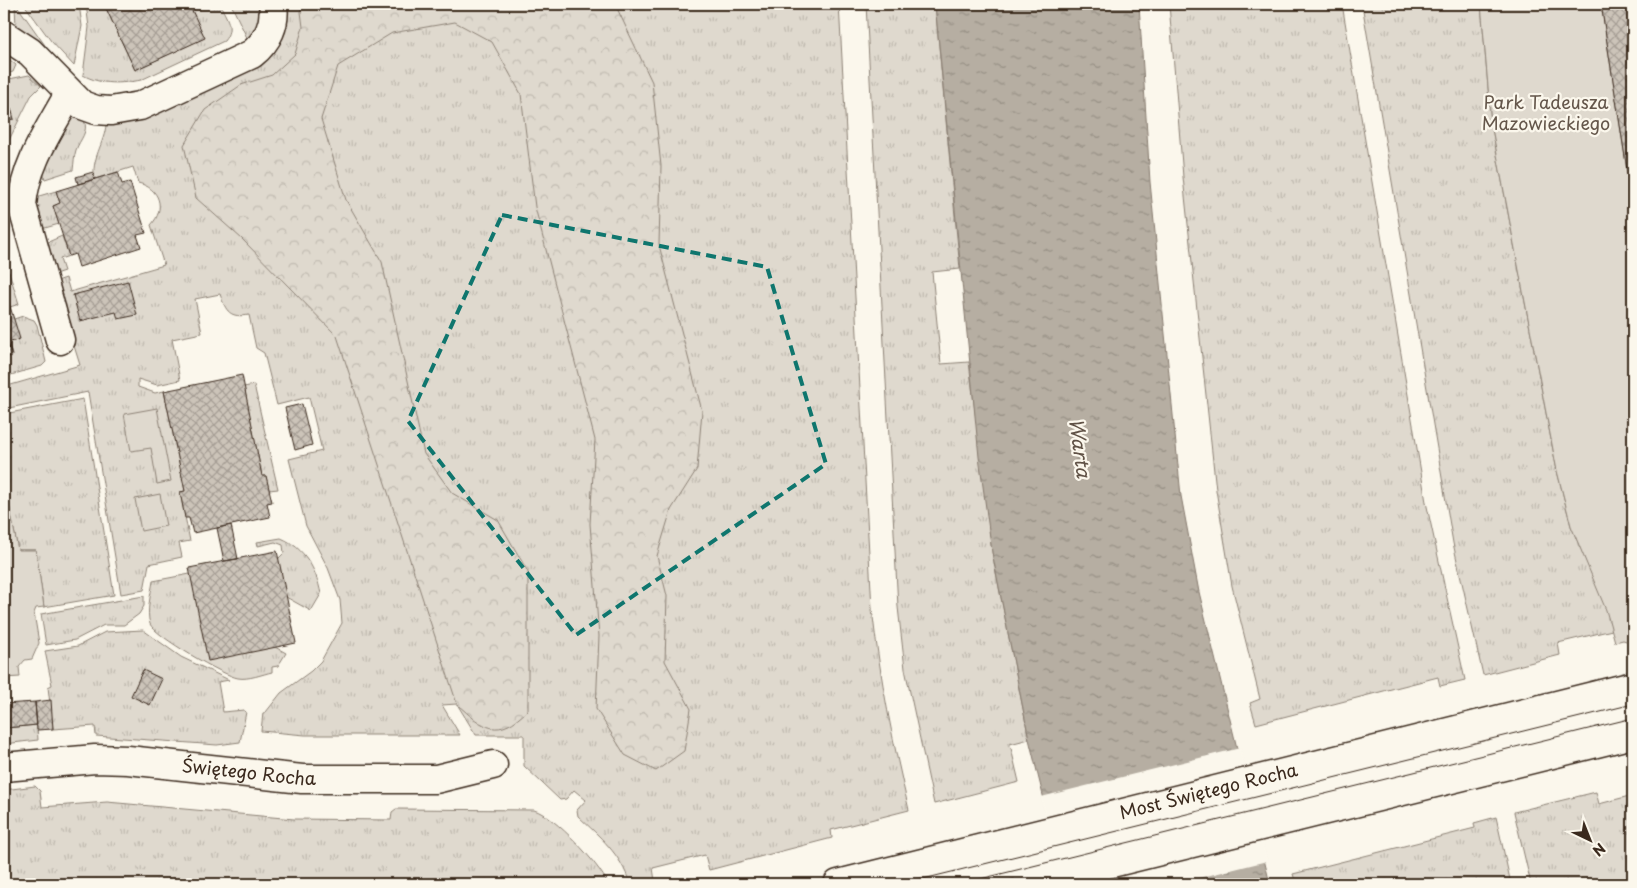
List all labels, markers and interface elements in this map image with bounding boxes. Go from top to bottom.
park label: Park Tadeusza Mazowieckiego [1482,88,1610,136]
water label: Warta [1063,416,1099,481]
street label: Świętego Rocha [181,751,317,791]
street label: Most Świętego Rocha [1116,755,1301,825]
north arrow [1564,816,1614,866]
text: N [1588,838,1610,861]

